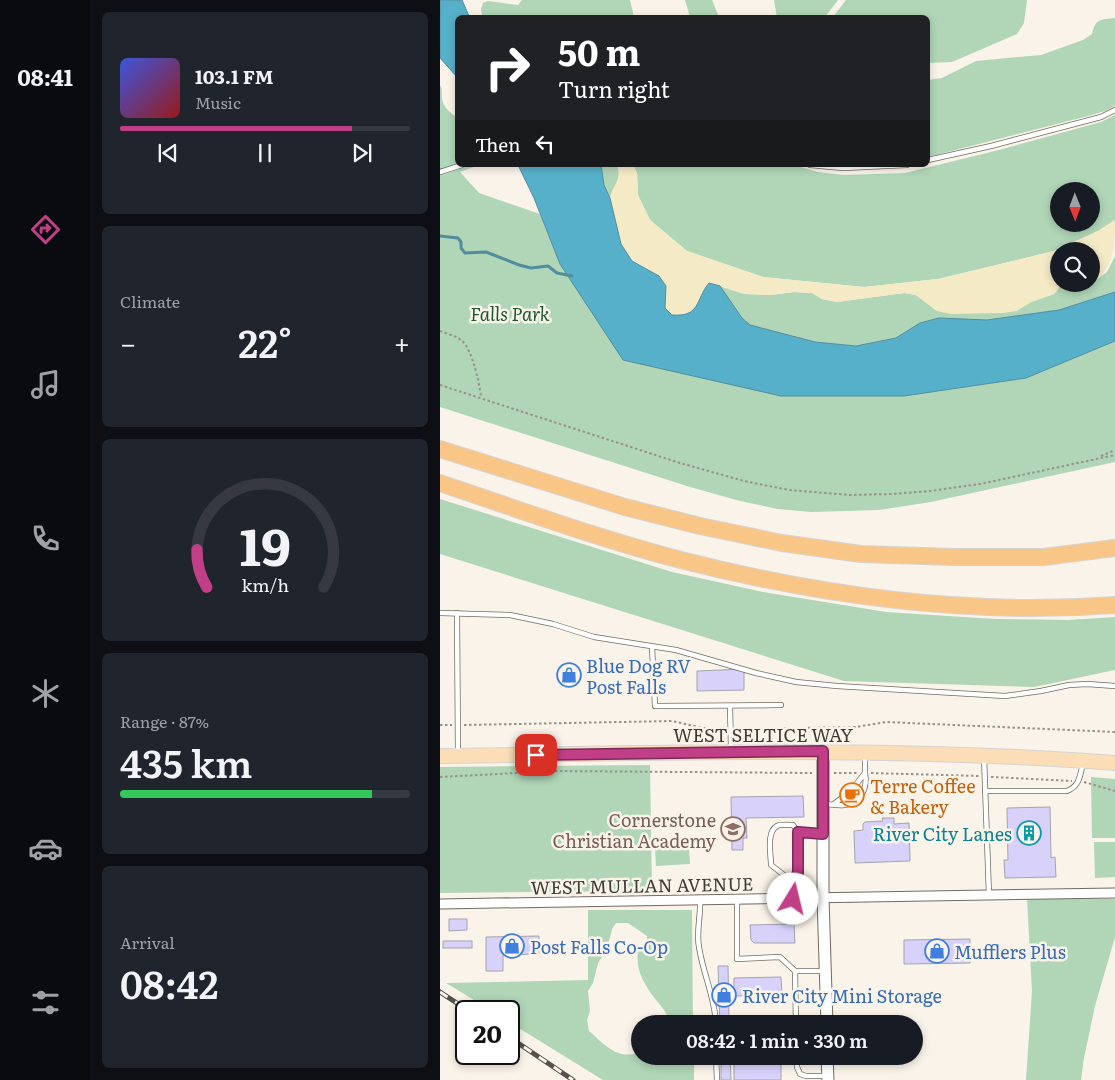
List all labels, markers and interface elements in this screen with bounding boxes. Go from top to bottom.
text: 50 m [558,25,641,77]
icon: right [475,35,540,100]
text: 08:41 [17,60,73,93]
text: 103.1 FM [195,62,274,90]
text: Turn right [558,72,670,105]
text: Music [195,90,241,114]
text: Then [475,130,521,158]
icon: left [531,130,559,158]
icon: previous [154,139,182,167]
icon: pause [251,139,279,167]
icon: next [348,139,376,167]
north arrow [1050,182,1100,232]
map controls [1050,182,1100,292]
icon: directions [28,212,63,247]
button: search [1050,242,1100,292]
text: Climate [120,289,180,313]
park label: Falls Park [470,300,550,327]
text: 22° [238,313,292,370]
text: − [120,321,136,363]
text: + [394,321,410,363]
icon: music [28,367,63,402]
text: 19 [239,505,291,582]
icon: phone [28,521,63,556]
text: km/h [241,571,289,598]
place label: Blue Dog RV Post Falls [586,652,691,700]
shop icon: Blue Dog RV Post Falls [556,662,582,688]
icon: climate [28,676,63,711]
text: Range · 87% [120,709,209,733]
street label: WEST SELTICE WAY [673,721,853,748]
text: 435 km [120,733,252,790]
pin [515,734,557,776]
icon: arrive [522,741,550,769]
place label: Terre Coffee & Bakery [870,772,976,820]
cafe icon: Terre Coffee & Bakery [839,782,865,808]
place label: Cornerstone Christian Academy [553,806,717,854]
school or university icon: Cornerstone Christian Academy [720,816,746,842]
place label: River City Lanes [873,820,1012,847]
building icon: River City Lanes [1016,820,1042,846]
icon: car [28,831,63,866]
street label: WEST MULLAN AVENUE [530,870,754,900]
position arrow [766,872,818,924]
text: Arrival [120,930,175,954]
shop icon: Post Falls Co-Op [499,933,525,959]
place label: Post Falls Co-Op [530,933,668,960]
shop icon: Mufflers Plus [924,938,950,964]
place label: Mufflers Plus [954,938,1066,965]
text: 08:42 [120,954,219,1011]
shop icon: River City Mini Storage [711,982,737,1008]
place label: River City Mini Storage [742,982,942,1009]
icon: filters [28,985,63,1020]
speed limit sign: 20 [455,1000,520,1065]
text: 08:42 · 1 min · 330 m [686,1026,868,1054]

